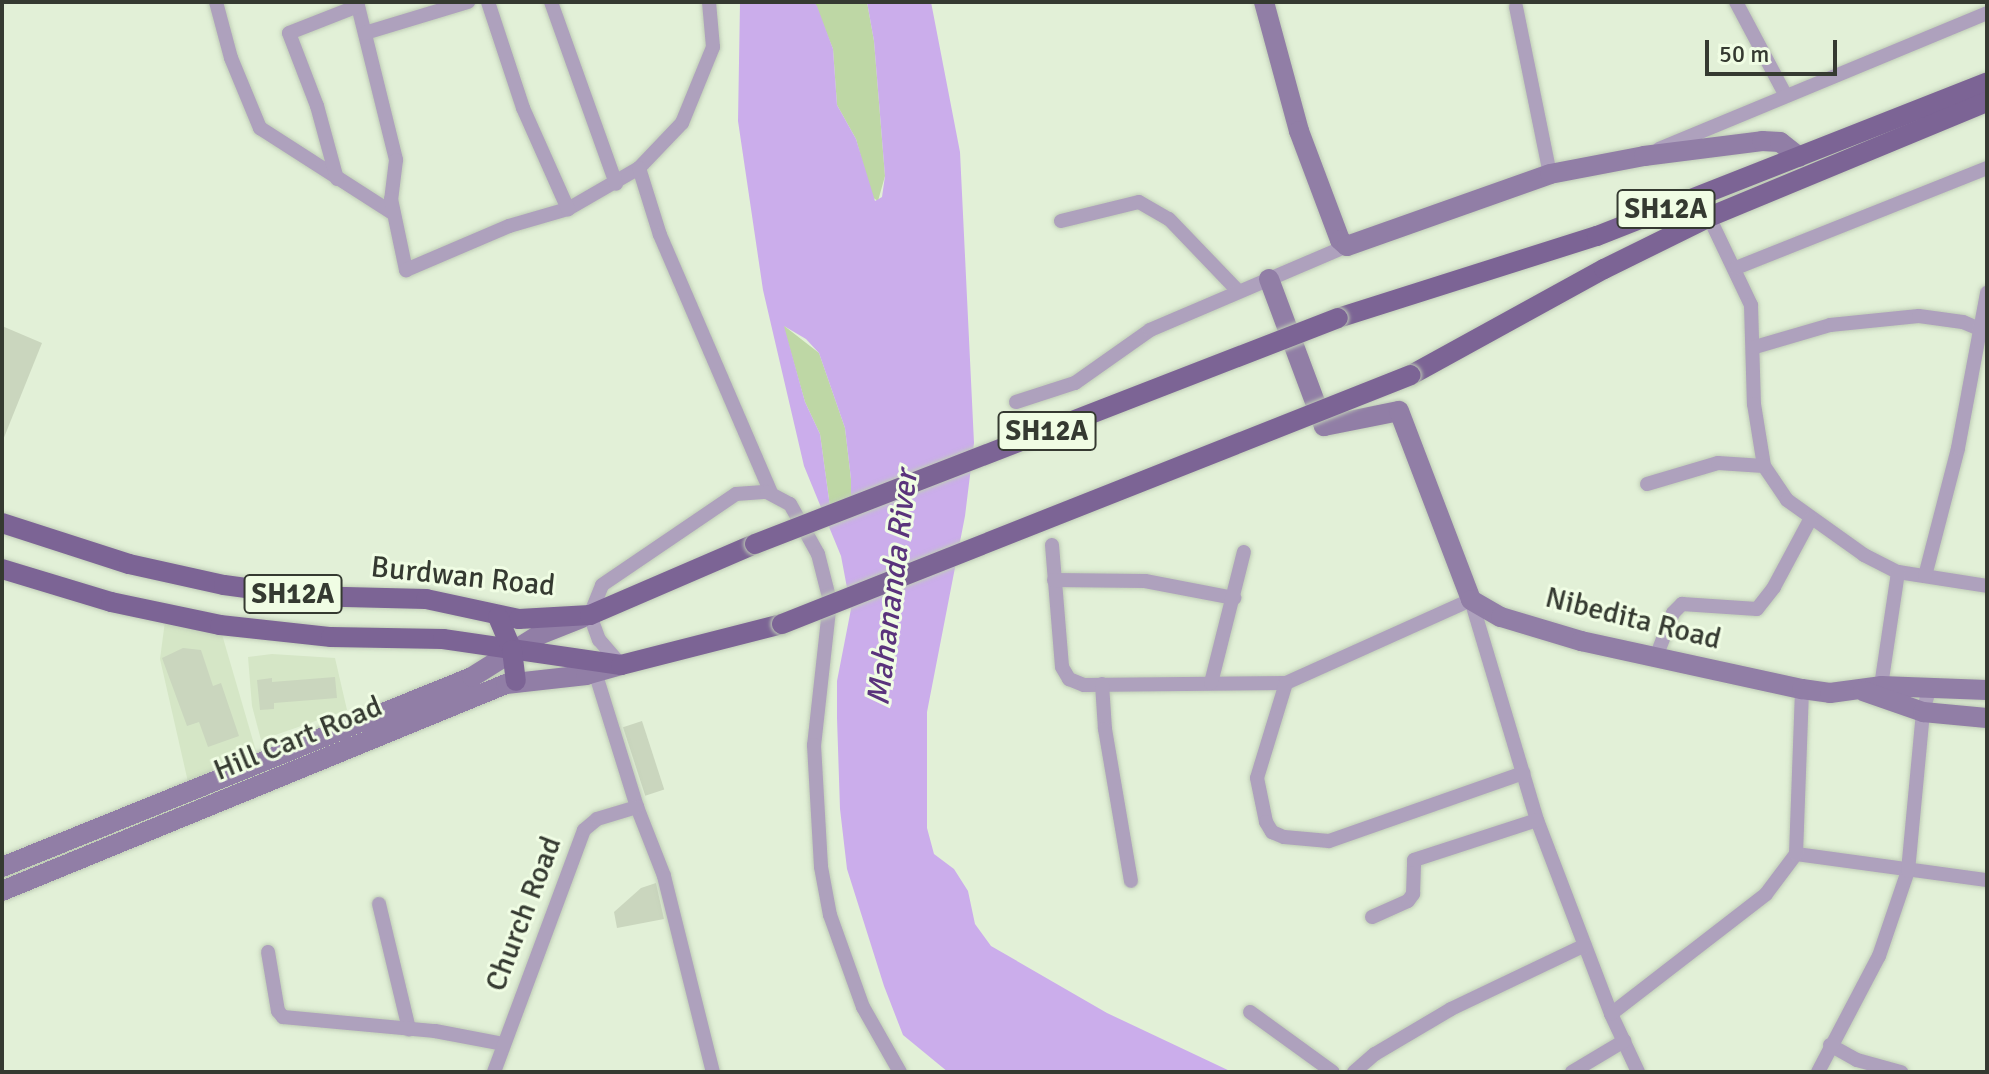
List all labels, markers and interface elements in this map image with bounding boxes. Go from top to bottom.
scale bar [1709,24,1841,74]
text: 50 m [1719,39,1769,69]
road number: SH12A [1616,185,1716,233]
road number: SH12A [997,407,1097,455]
water label: Mahananda River [860,468,926,708]
street label: Burdwan Road [369,549,557,605]
road number: SH12A [243,570,343,618]
street label: Nibedita Road [1541,580,1725,658]
street label: Hill Cart Road [209,689,387,789]
street label: Church Road [478,832,570,996]

